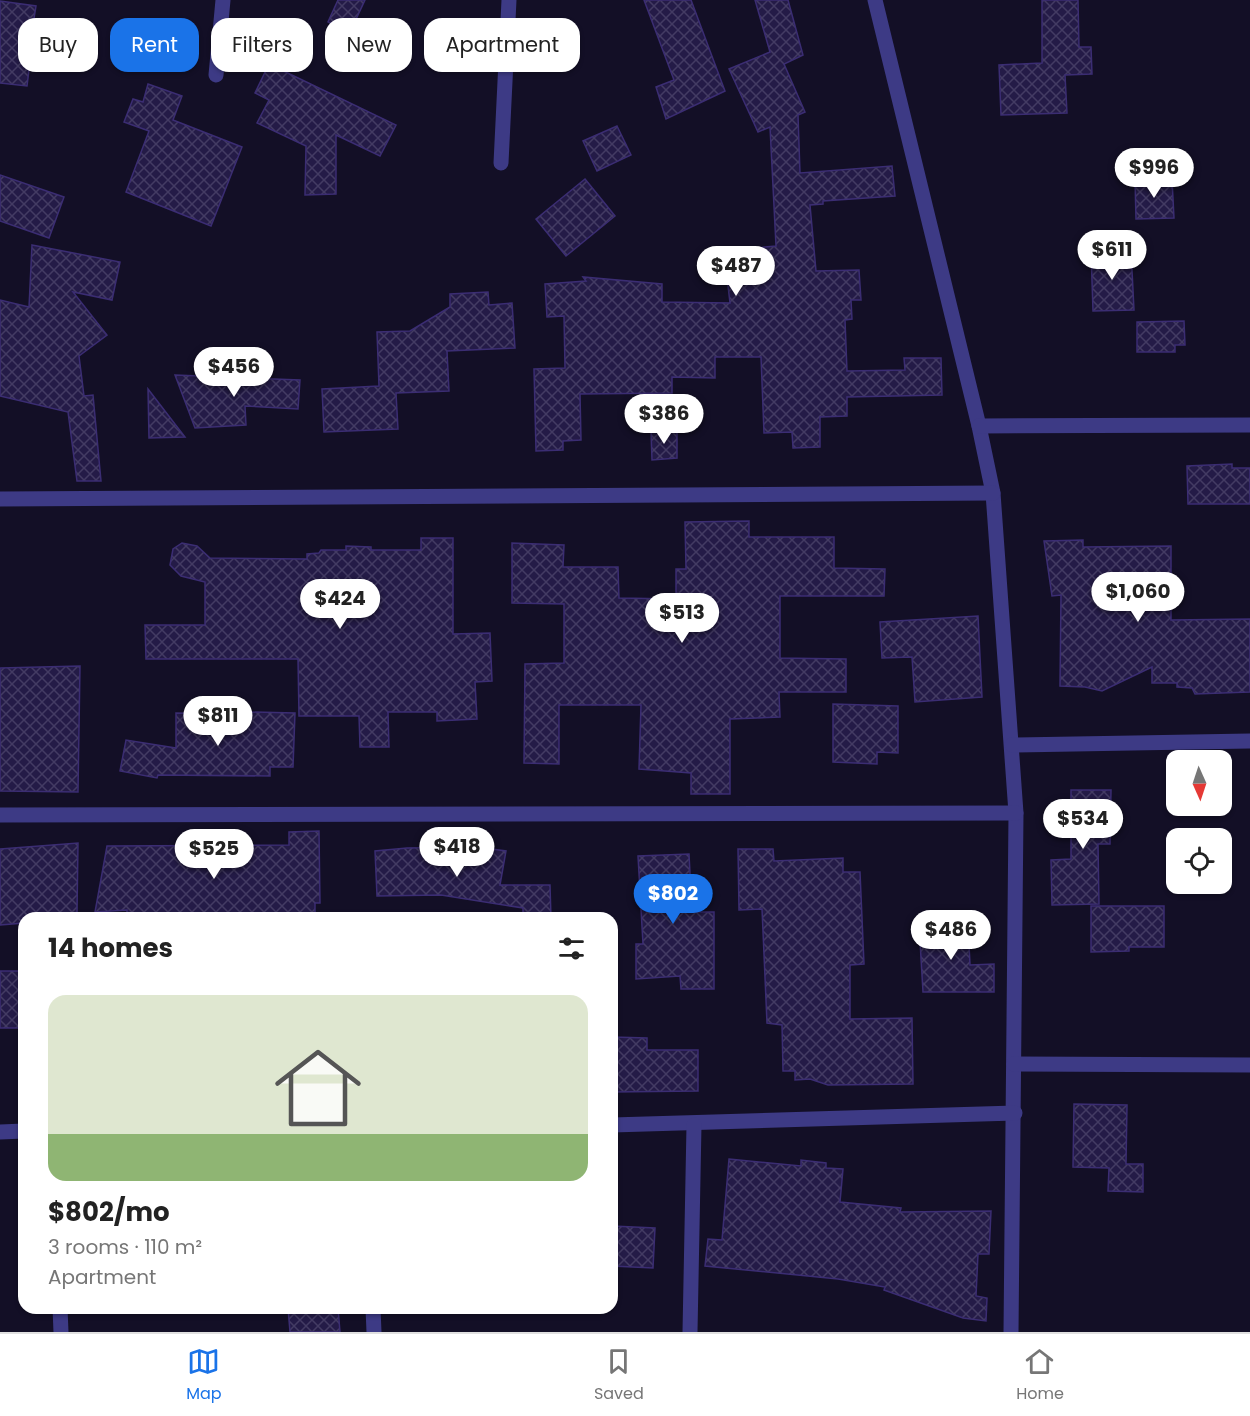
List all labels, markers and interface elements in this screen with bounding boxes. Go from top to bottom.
chip: Buy [18,18,98,72]
chip: Rent [110,18,199,72]
chip: Filters [211,18,313,72]
chip: New [325,18,412,72]
chip: Apartment [424,18,580,72]
pin: $996 [1118,148,1190,199]
text: $996 [1129,153,1179,181]
pin: $611 [1076,230,1148,281]
text: $611 [1092,235,1132,263]
pin: $487 [700,246,772,297]
text: $487 [711,251,761,279]
pin: $456 [198,347,270,398]
text: $456 [208,352,260,380]
pin: $386 [628,394,700,445]
text: $386 [639,399,689,427]
pin: $1,060 [1089,572,1187,623]
text: $1,060 [1105,577,1171,605]
pin: $424 [304,579,376,630]
text: $424 [314,584,366,612]
pin: $513 [646,593,718,644]
text: $513 [659,598,705,626]
pin: $811 [182,696,254,747]
text: $811 [197,701,239,729]
north arrow [1166,750,1232,816]
map controls [1166,750,1232,894]
pin: $534 [1047,799,1119,850]
text: $534 [1057,804,1109,832]
pin: $418 [421,827,493,878]
button: locate [1166,828,1232,894]
pin: $525 [178,829,250,880]
text: $418 [433,832,481,860]
text: $525 [189,834,239,862]
pin: $802 [637,874,709,925]
text: $802 [648,879,698,907]
pin: $486 [915,910,987,961]
text: $486 [925,915,977,943]
text: 14 homes [48,930,173,966]
icon: filters [555,932,588,965]
icon: home [264,1034,372,1142]
text: $802/mo [48,1194,170,1230]
text: 3 rooms · 110 m² [48,1233,202,1261]
text: Apartment [48,1263,156,1291]
tab: Map [186,1345,222,1406]
tab: Saved [594,1345,644,1406]
tab: Home [1016,1345,1064,1406]

